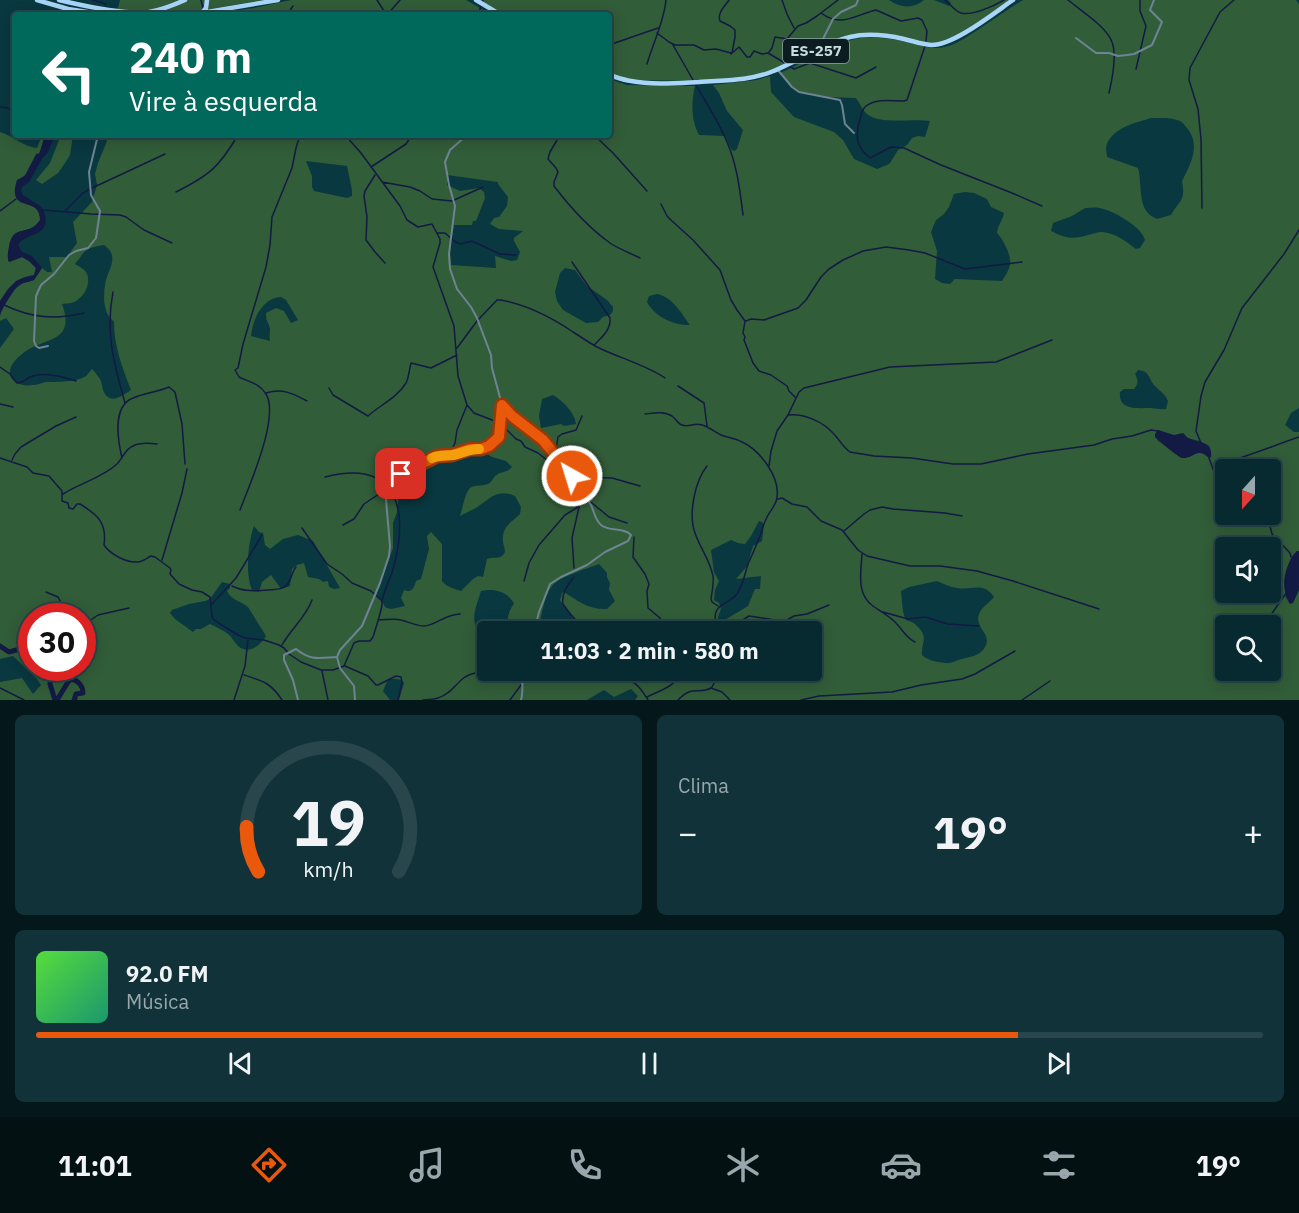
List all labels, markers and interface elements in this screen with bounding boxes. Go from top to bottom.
text: 240 m [129,30,252,85]
icon: left [30,36,108,114]
road number: ES-257 [783,39,849,63]
text: Vire à esquerda [129,83,318,118]
position arrow [540,444,604,508]
pin [375,448,426,499]
icon: arrive [384,457,417,490]
north arrow [1215,459,1281,525]
map controls [1215,459,1281,681]
button: sound [1215,537,1281,603]
speed limit sign: 30 [18,603,96,681]
button: search [1215,615,1281,681]
text: 11:03 · 2 min · 580 m [540,636,759,665]
text: Clima [678,772,729,799]
text: 19 [291,782,366,863]
text: 19° [933,803,1008,861]
text: − [678,811,698,854]
text: + [1243,811,1263,854]
text: km/h [303,855,354,883]
text: 92.0 FM [126,959,209,988]
text: Música [126,988,189,1015]
icon: previous [224,1047,257,1080]
icon: pause [633,1047,666,1080]
icon: next [1042,1047,1075,1080]
icon: directions [248,1144,290,1186]
icon: music [406,1144,448,1186]
icon: phone [564,1144,606,1186]
icon: climate [722,1144,764,1186]
icon: car [880,1144,922,1186]
icon: filters [1038,1144,1080,1186]
text: 11:01 [58,1148,132,1183]
text: 19° [1196,1148,1241,1183]

